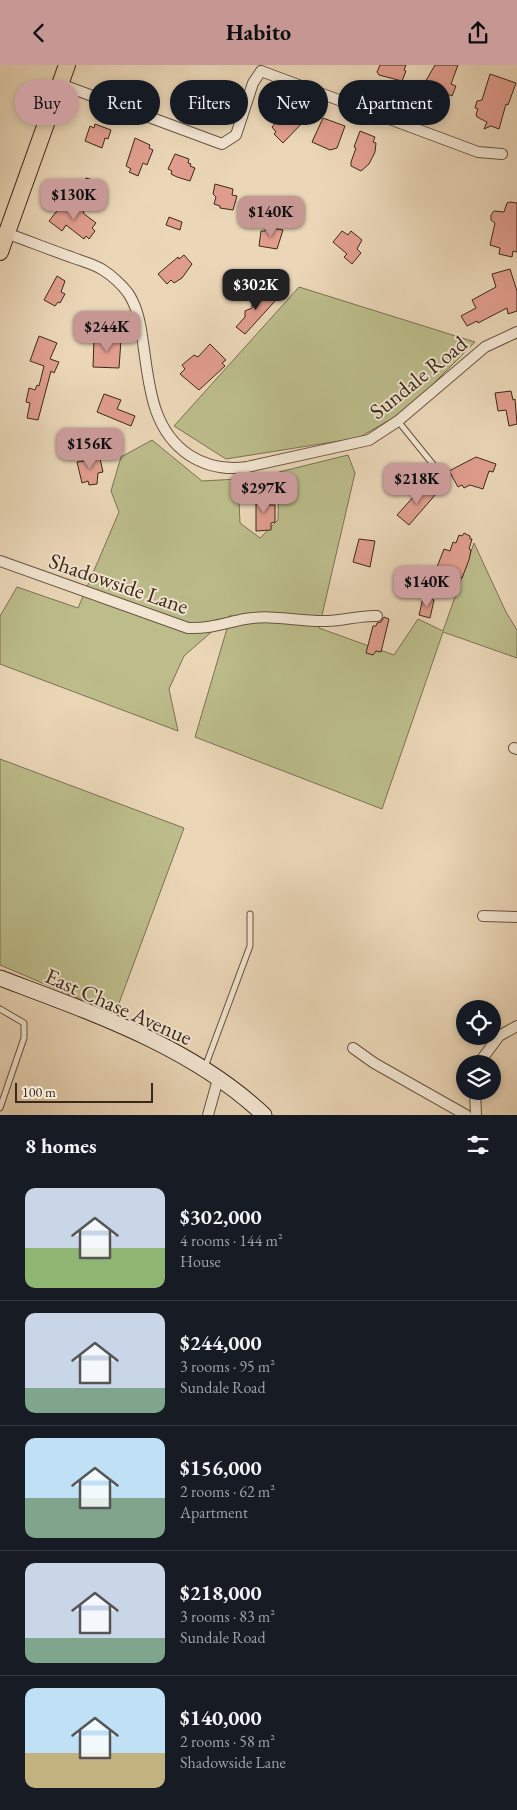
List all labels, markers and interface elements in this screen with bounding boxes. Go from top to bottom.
text: Habito [226,18,291,47]
icon: back [25,19,53,47]
icon: share [464,19,492,47]
chip: Buy [15,80,79,125]
chip: Rent [89,80,160,125]
chip: Filters [170,80,248,125]
chip: New [258,80,328,125]
chip: Apartment [338,80,450,125]
pin: $130K [39,179,109,221]
text: $130K [52,184,96,205]
pin: $140K [236,195,306,238]
text: $140K [249,201,293,222]
pin: $302K [221,269,291,311]
text: $302K [234,274,278,295]
pin: $244K [72,311,142,353]
text: $244K [85,316,129,337]
street label: Sundale Road [363,329,474,426]
pin: $156K [55,427,125,470]
text: $156K [68,433,112,454]
pin: $218K [382,463,452,505]
text: $218K [395,468,439,489]
pin: $297K [229,471,299,514]
text: $297K [242,477,286,498]
street label: Shadowside Lane [45,546,193,621]
pin: $140K [392,565,462,608]
text: $140K [405,571,449,592]
street label: East Chase Avenue [41,961,197,1052]
map controls [456,1000,501,1100]
button: locate [456,1000,501,1045]
button: layers [456,1055,501,1100]
scale bar [15,1080,152,1103]
text: 100 m [22,1083,56,1101]
icon: filters [464,1131,492,1159]
text: 8 homes [25,1132,97,1159]
text: $302,000 [180,1203,262,1230]
icon: home [65,1208,125,1268]
text: 4 rooms · 144 m² [180,1230,283,1251]
text: House [180,1251,221,1272]
text: $244,000 [180,1329,262,1356]
icon: home [65,1333,125,1393]
text: 3 rooms · 95 m² [180,1356,275,1377]
text: Sundale Road [180,1377,266,1398]
text: $156,000 [180,1454,262,1481]
icon: home [65,1458,125,1518]
text: 2 rooms · 62 m² [180,1481,275,1502]
text: Apartment [180,1502,248,1523]
text: $218,000 [180,1579,262,1606]
icon: home [65,1583,125,1643]
text: 3 rooms · 83 m² [180,1606,275,1627]
text: Sundale Road [180,1627,266,1648]
text: $140,000 [180,1704,262,1731]
icon: home [65,1708,125,1768]
text: 2 rooms · 58 m² [180,1731,275,1752]
text: Shadowside Lane [180,1752,286,1773]

